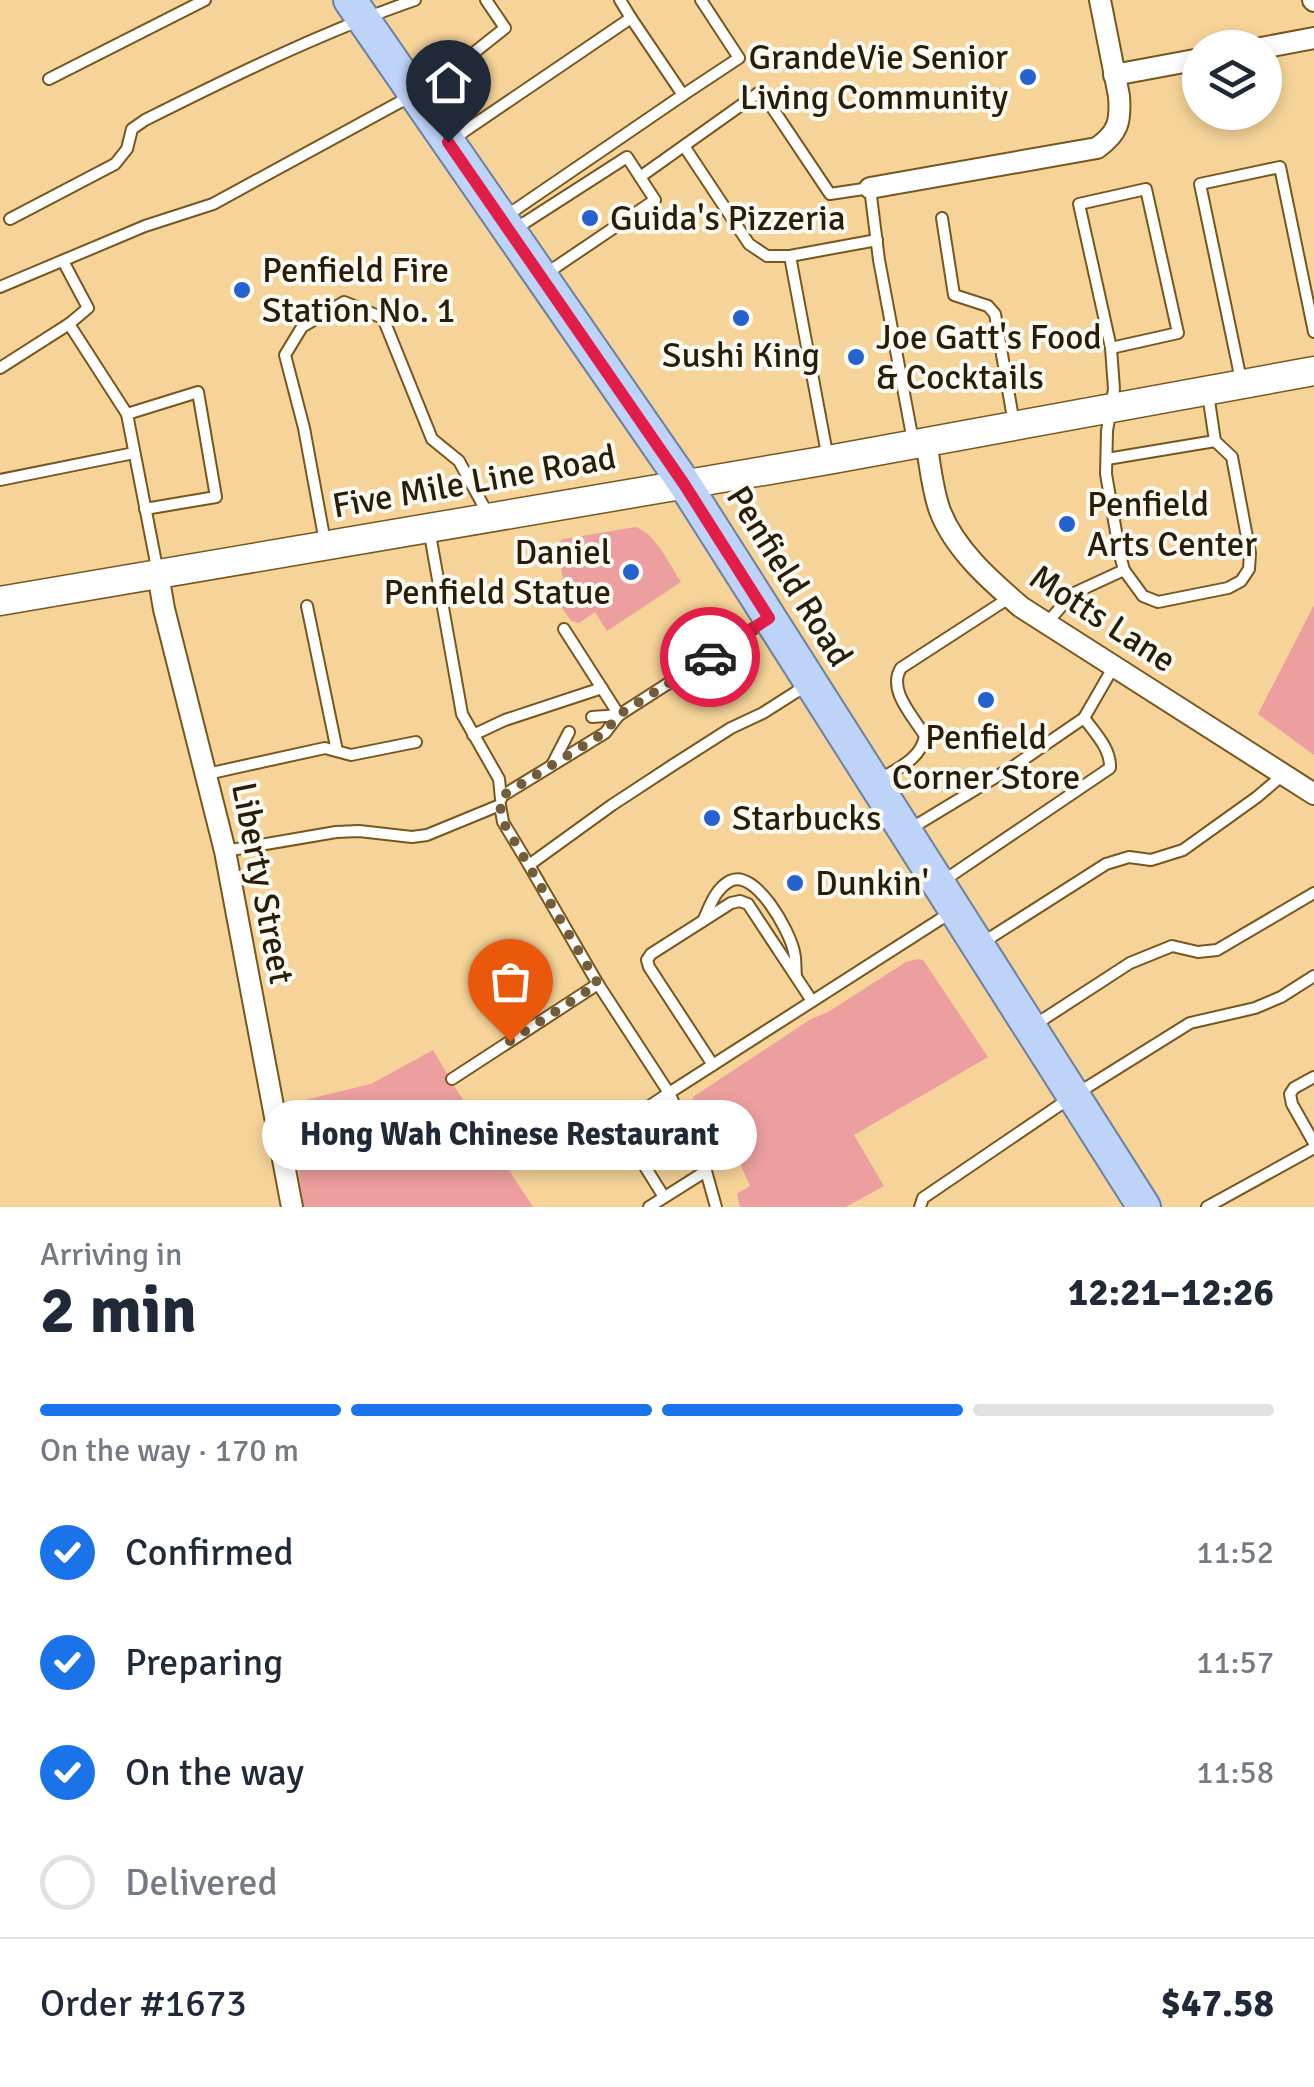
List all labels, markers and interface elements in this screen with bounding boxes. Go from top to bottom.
map controls [1182,30,1282,130]
button: layers [1182,30,1282,130]
place label: GrandeVie Senior Living Community [740,36,1008,119]
pin [406,40,491,143]
icon: home [421,55,476,110]
marker: GrandeVie Senior Living Community [1017,66,1039,88]
place label: Guida's Pizzeria [610,197,846,240]
marker: Guida's Pizzeria [579,207,601,229]
place label: Penfield Fire Station No. 1 [262,249,456,332]
marker: Penfield Fire Station No. 1 [231,279,253,301]
marker: Sushi King [730,307,752,329]
place label: Joe Gatt's Food & Cocktails [876,316,1102,399]
place label: Sushi King [662,334,820,377]
marker: Joe Gatt's Food & Cocktails [845,346,867,368]
street label: Five Mile Line Road [329,435,619,528]
street label: Penfield Road [717,478,862,674]
place label: Penfield Arts Center [1087,483,1257,566]
marker: Penfield Arts Center [1056,513,1078,535]
place label: Daniel Penfield Statue [383,531,611,614]
street label: Motts Lane [1021,555,1184,682]
marker: Daniel Penfield Statue [620,561,642,583]
courier [660,607,760,707]
icon: car [683,630,738,685]
marker: Penfield Corner Store [975,689,997,711]
place label: Penfield Corner Store [892,716,1080,799]
street label: Liberty Street [222,779,303,987]
place label: Starbucks [732,797,881,840]
marker: Starbucks [701,807,723,829]
place label: Dunkin' [815,862,929,905]
marker: Dunkin' [784,872,806,894]
pin [468,939,553,1042]
icon: bag [483,954,538,1009]
callout: Hong Wah Chinese Restaurant [262,1101,758,1171]
text: Hong Wah Chinese Restaurant [300,1115,719,1154]
text: Arriving in [40,1235,182,1274]
text: 12:21–12:26 [1068,1269,1274,1316]
text: 2 min [40,1271,197,1351]
text: On the way · 170 m [40,1431,299,1470]
icon: check [40,1525,95,1580]
text: Confirmed [125,1529,294,1576]
text: 11:52 [1196,1533,1274,1572]
icon: check [40,1635,95,1690]
text: Preparing [125,1639,283,1686]
text: 11:57 [1196,1643,1274,1682]
icon: check [40,1745,95,1800]
text: On the way [125,1749,304,1796]
text: 11:58 [1196,1753,1274,1792]
text: Delivered [125,1859,278,1906]
text: Order #1673 [40,1980,247,2027]
text: $47.58 [1161,1980,1274,2027]

